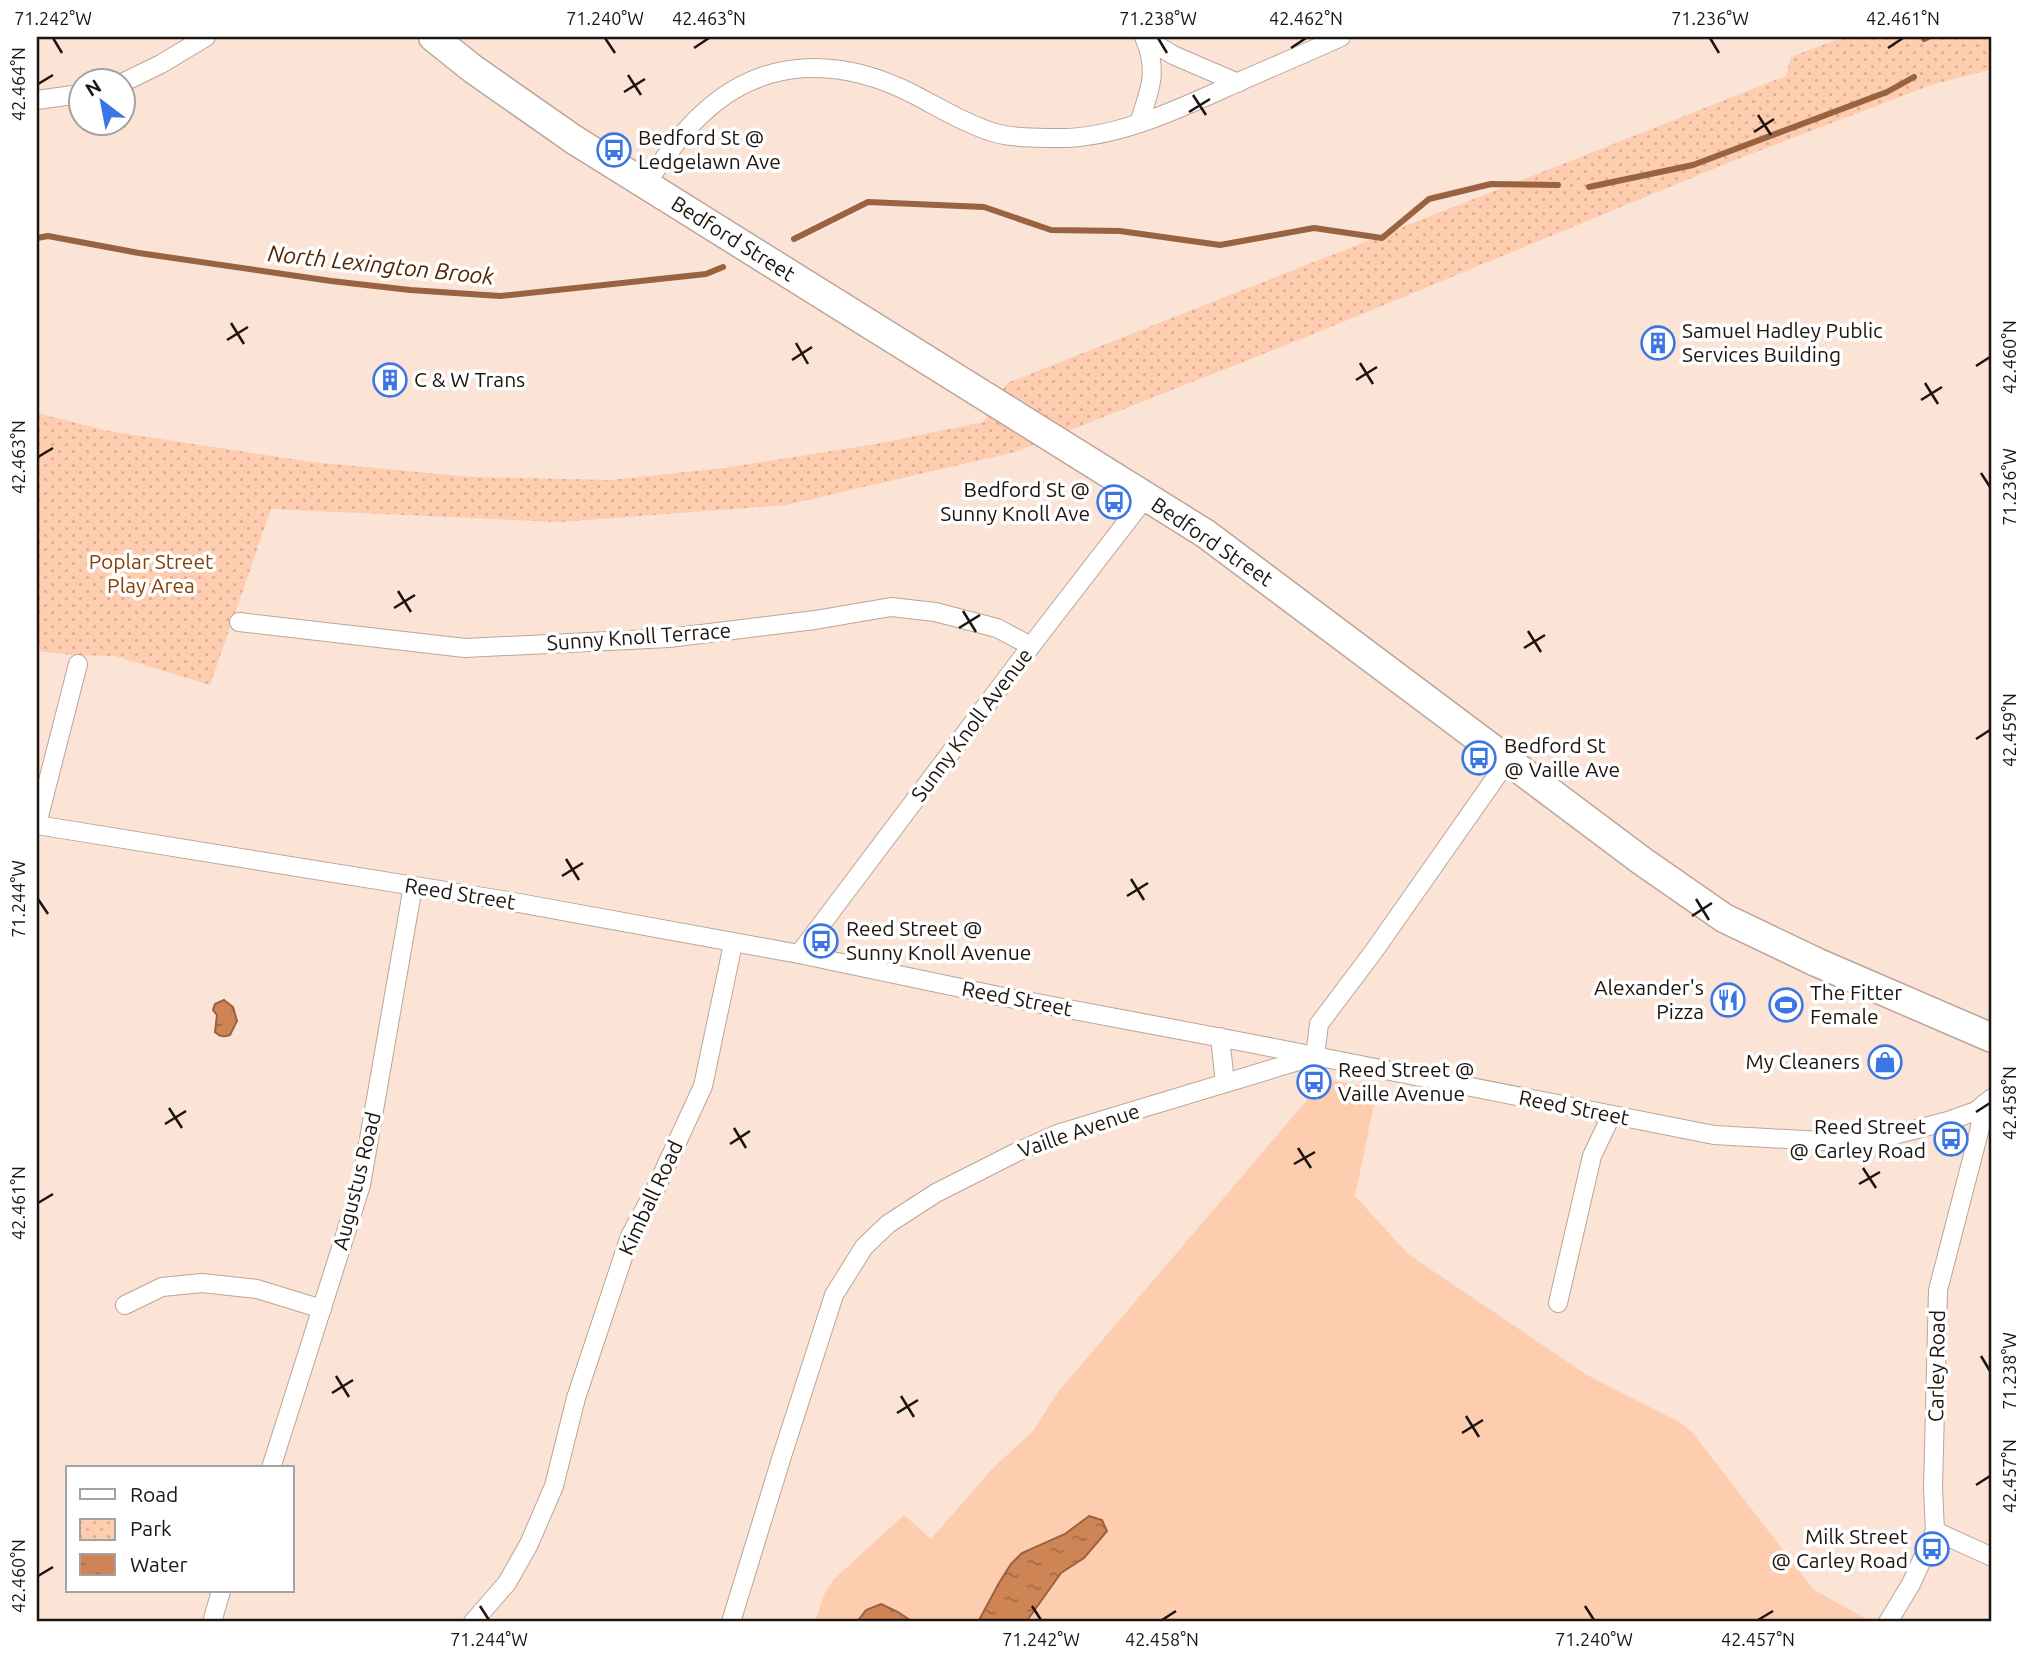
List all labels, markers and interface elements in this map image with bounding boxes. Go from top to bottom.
text: 71.242°W [14,8,92,28]
text: 71.240°W [566,8,644,28]
text: 42.463°N [672,8,746,28]
text: 71.238°W [1119,8,1197,28]
text: 42.462°N [1269,8,1343,28]
text: 71.236°W [1671,8,1749,28]
text: 42.461°N [1866,8,1940,28]
text: 42.464°N [8,47,28,121]
north arrow [66,66,136,136]
text: N [81,74,105,101]
place label: Bedford St @ Ledgelawn Ave [638,125,781,173]
bus stop icon: Bedford St @ Ledgelawn Ave [595,131,633,169]
street label: Bedford Street [667,191,800,286]
water label: North Lexington Brook [267,240,496,289]
place label: Samuel Hadley Public Services Building [1682,318,1883,366]
text: 42.460°N [1999,320,2019,394]
building icon: Samuel Hadley Public Services Building [1639,324,1677,362]
building icon: C & W Trans [371,361,409,399]
place label: C & W Trans [414,367,525,391]
text: 42.463°N [8,420,28,494]
text: 71.236°W [1999,448,2019,526]
place label: Bedford St @ Sunny Knoll Ave [940,477,1090,525]
bus stop icon: Bedford St @ Sunny Knoll Ave [1095,483,1133,521]
street label: Bedford Street [1147,492,1278,591]
park label: Poplar Street Play Area [89,549,213,597]
street label: Sunny Knoll Terrace [546,618,732,654]
street label: Sunny Knoll Avenue [906,643,1037,806]
text: 42.459°N [1999,693,2019,767]
place label: Bedford St @ Vaille Ave [1504,733,1620,781]
bus stop icon: Bedford St @ Vaille Ave [1460,739,1498,777]
text: 71.244°W [8,860,28,938]
street label: Reed Street [403,872,517,914]
place label: Reed Street @ Sunny Knoll Avenue [846,916,1031,964]
bus stop icon: Reed Street @ Sunny Knoll Avenue [802,922,840,960]
place label: Alexander's Pizza [1594,975,1704,1023]
street label: Reed Street [960,976,1074,1020]
place label: The Fitter Female [1810,980,1902,1028]
restaurant icon: Alexander's Pizza [1709,981,1747,1019]
sports icon: The Fitter Female [1767,986,1805,1024]
shop icon: My Cleaners [1866,1043,1904,1081]
place label: My Cleaners [1745,1049,1860,1073]
place label: Reed Street @ Vaille Avenue [1338,1057,1475,1105]
bus stop icon: Reed Street @ Vaille Avenue [1295,1063,1333,1101]
text: 42.458°N [1999,1066,2019,1140]
street label: Reed Street [1517,1085,1631,1129]
street label: Vaille Avenue [1015,1098,1143,1162]
street label: Augustus Road [327,1109,385,1252]
place label: Reed Street @ Carley Road [1789,1114,1926,1162]
bus stop icon: Reed Street @ Carley Road [1932,1120,1970,1158]
street label: Kimball Road [613,1136,687,1259]
text: 42.461°N [8,1166,28,1240]
street label: Carley Road [1923,1310,1949,1422]
text: 71.238°W [1999,1332,2019,1410]
text: 42.457°N [1999,1439,2019,1513]
legend [66,1466,294,1592]
text: Road [130,1482,178,1506]
text: Park [130,1516,172,1540]
place label: Milk Street @ Carley Road [1771,1524,1908,1572]
bus stop icon: Milk Street @ Carley Road [1913,1530,1951,1568]
text: 42.460°N [8,1539,28,1613]
text: Water [130,1552,188,1576]
text: 71.244°W [450,1629,528,1649]
text: 71.242°W [1002,1629,1080,1649]
text: 42.458°N [1125,1629,1199,1649]
text: 71.240°W [1555,1629,1633,1649]
text: 42.457°N [1721,1629,1795,1649]

